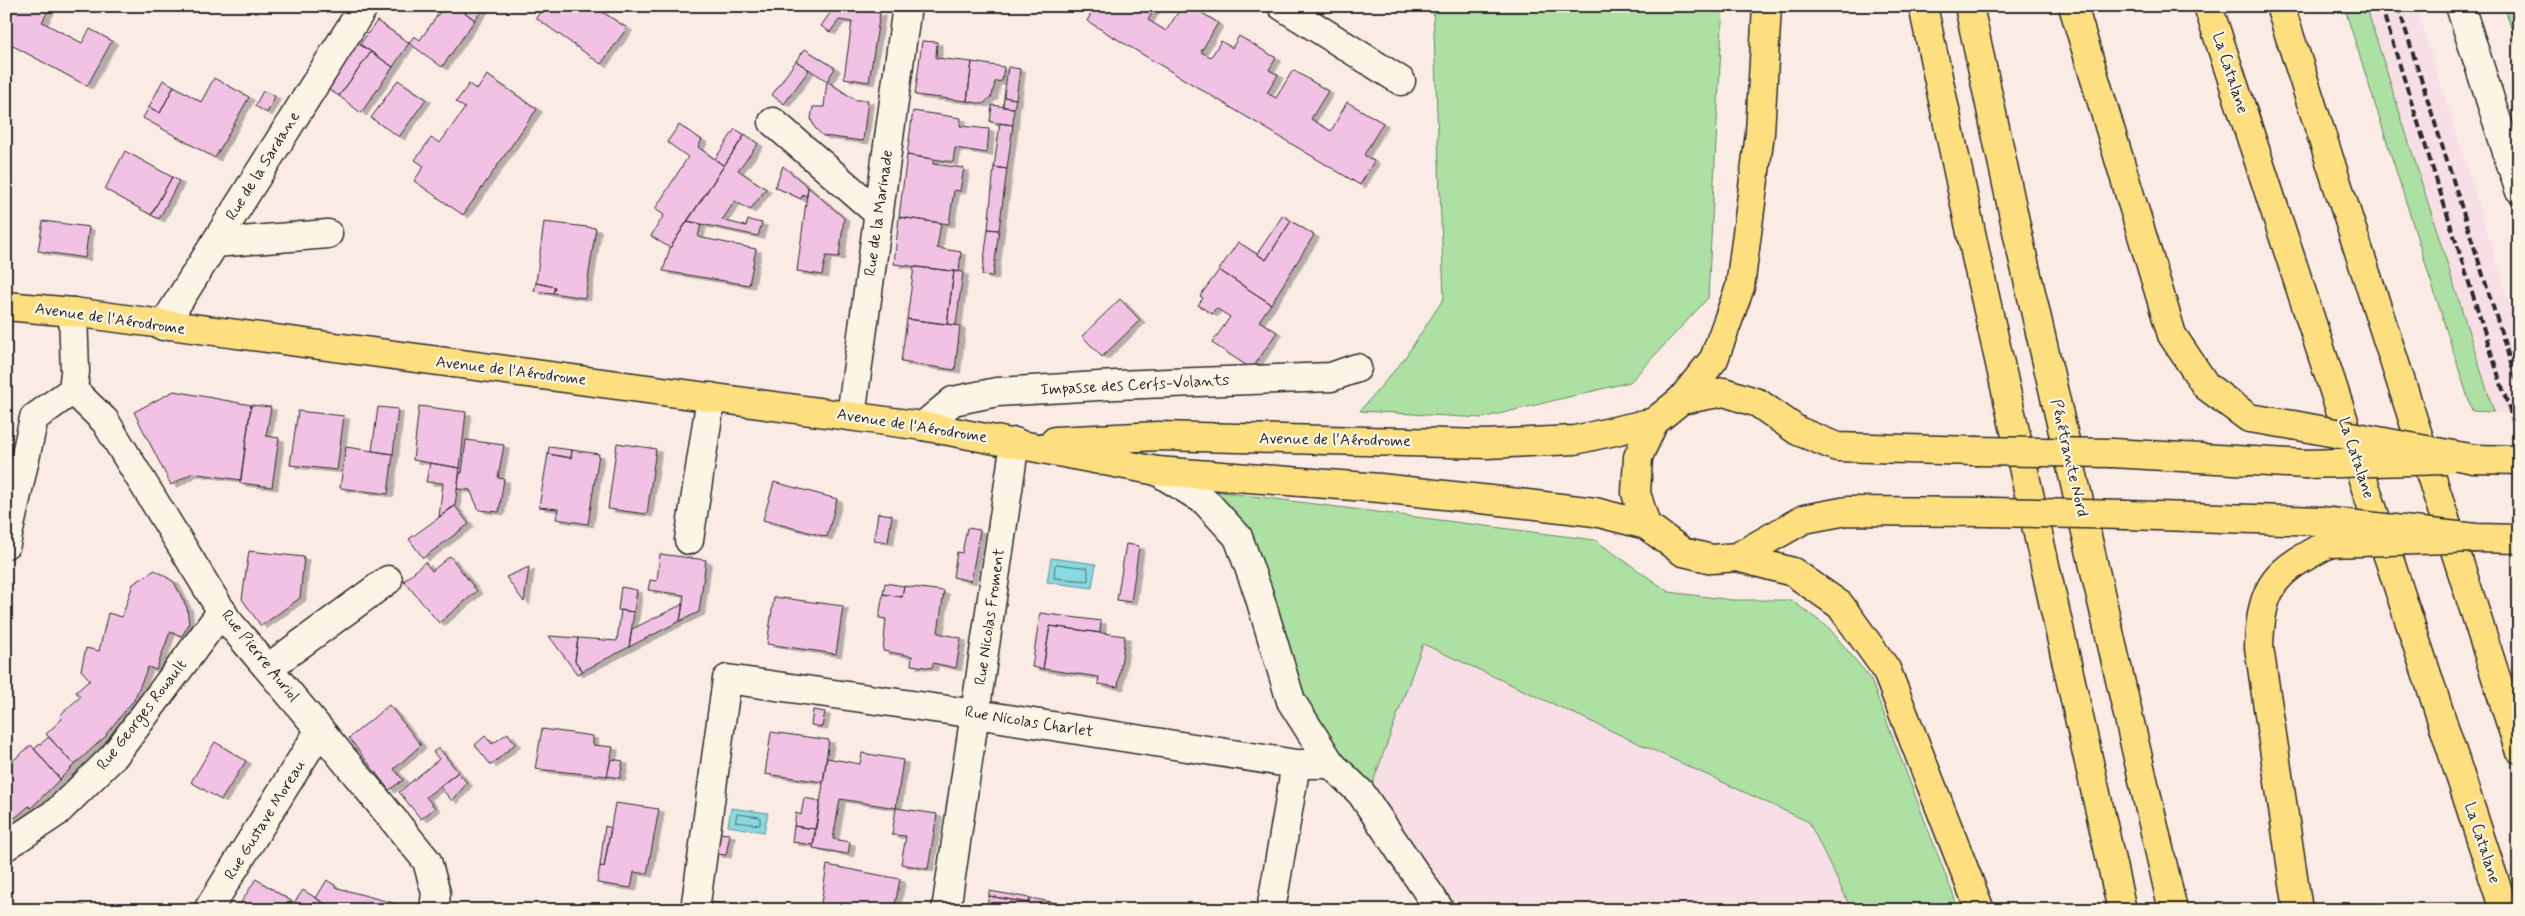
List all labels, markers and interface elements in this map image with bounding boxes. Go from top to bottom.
street label: La Catalane [2207,30,2253,116]
street label: Rue de la Sardane [221,107,305,225]
street label: Rue de la Marinade [860,149,898,277]
street label: Avenue de l'Aérodrome [33,298,187,340]
street label: Avenue de l'Aérodrome [434,351,588,391]
street label: Impasse des Cerfs-Volants [1040,370,1230,400]
street label: Pénétrante Nord [2045,397,2093,519]
street label: Avenue de l'Aérodrome [835,404,989,448]
street label: La Catalane [2333,415,2379,501]
street label: Avenue de l'Aérodrome [1259,428,1411,452]
street label: Rue Nicolas Froment [970,547,1010,687]
street label: Rue Pierre Auriol [216,606,304,707]
street label: Rue Georges Rouault [92,655,193,775]
street label: Rue Nicolas Charlet [963,701,1095,743]
street label: Rue Gustave Moreau [220,756,310,884]
street label: La Catalane [2459,800,2505,886]

